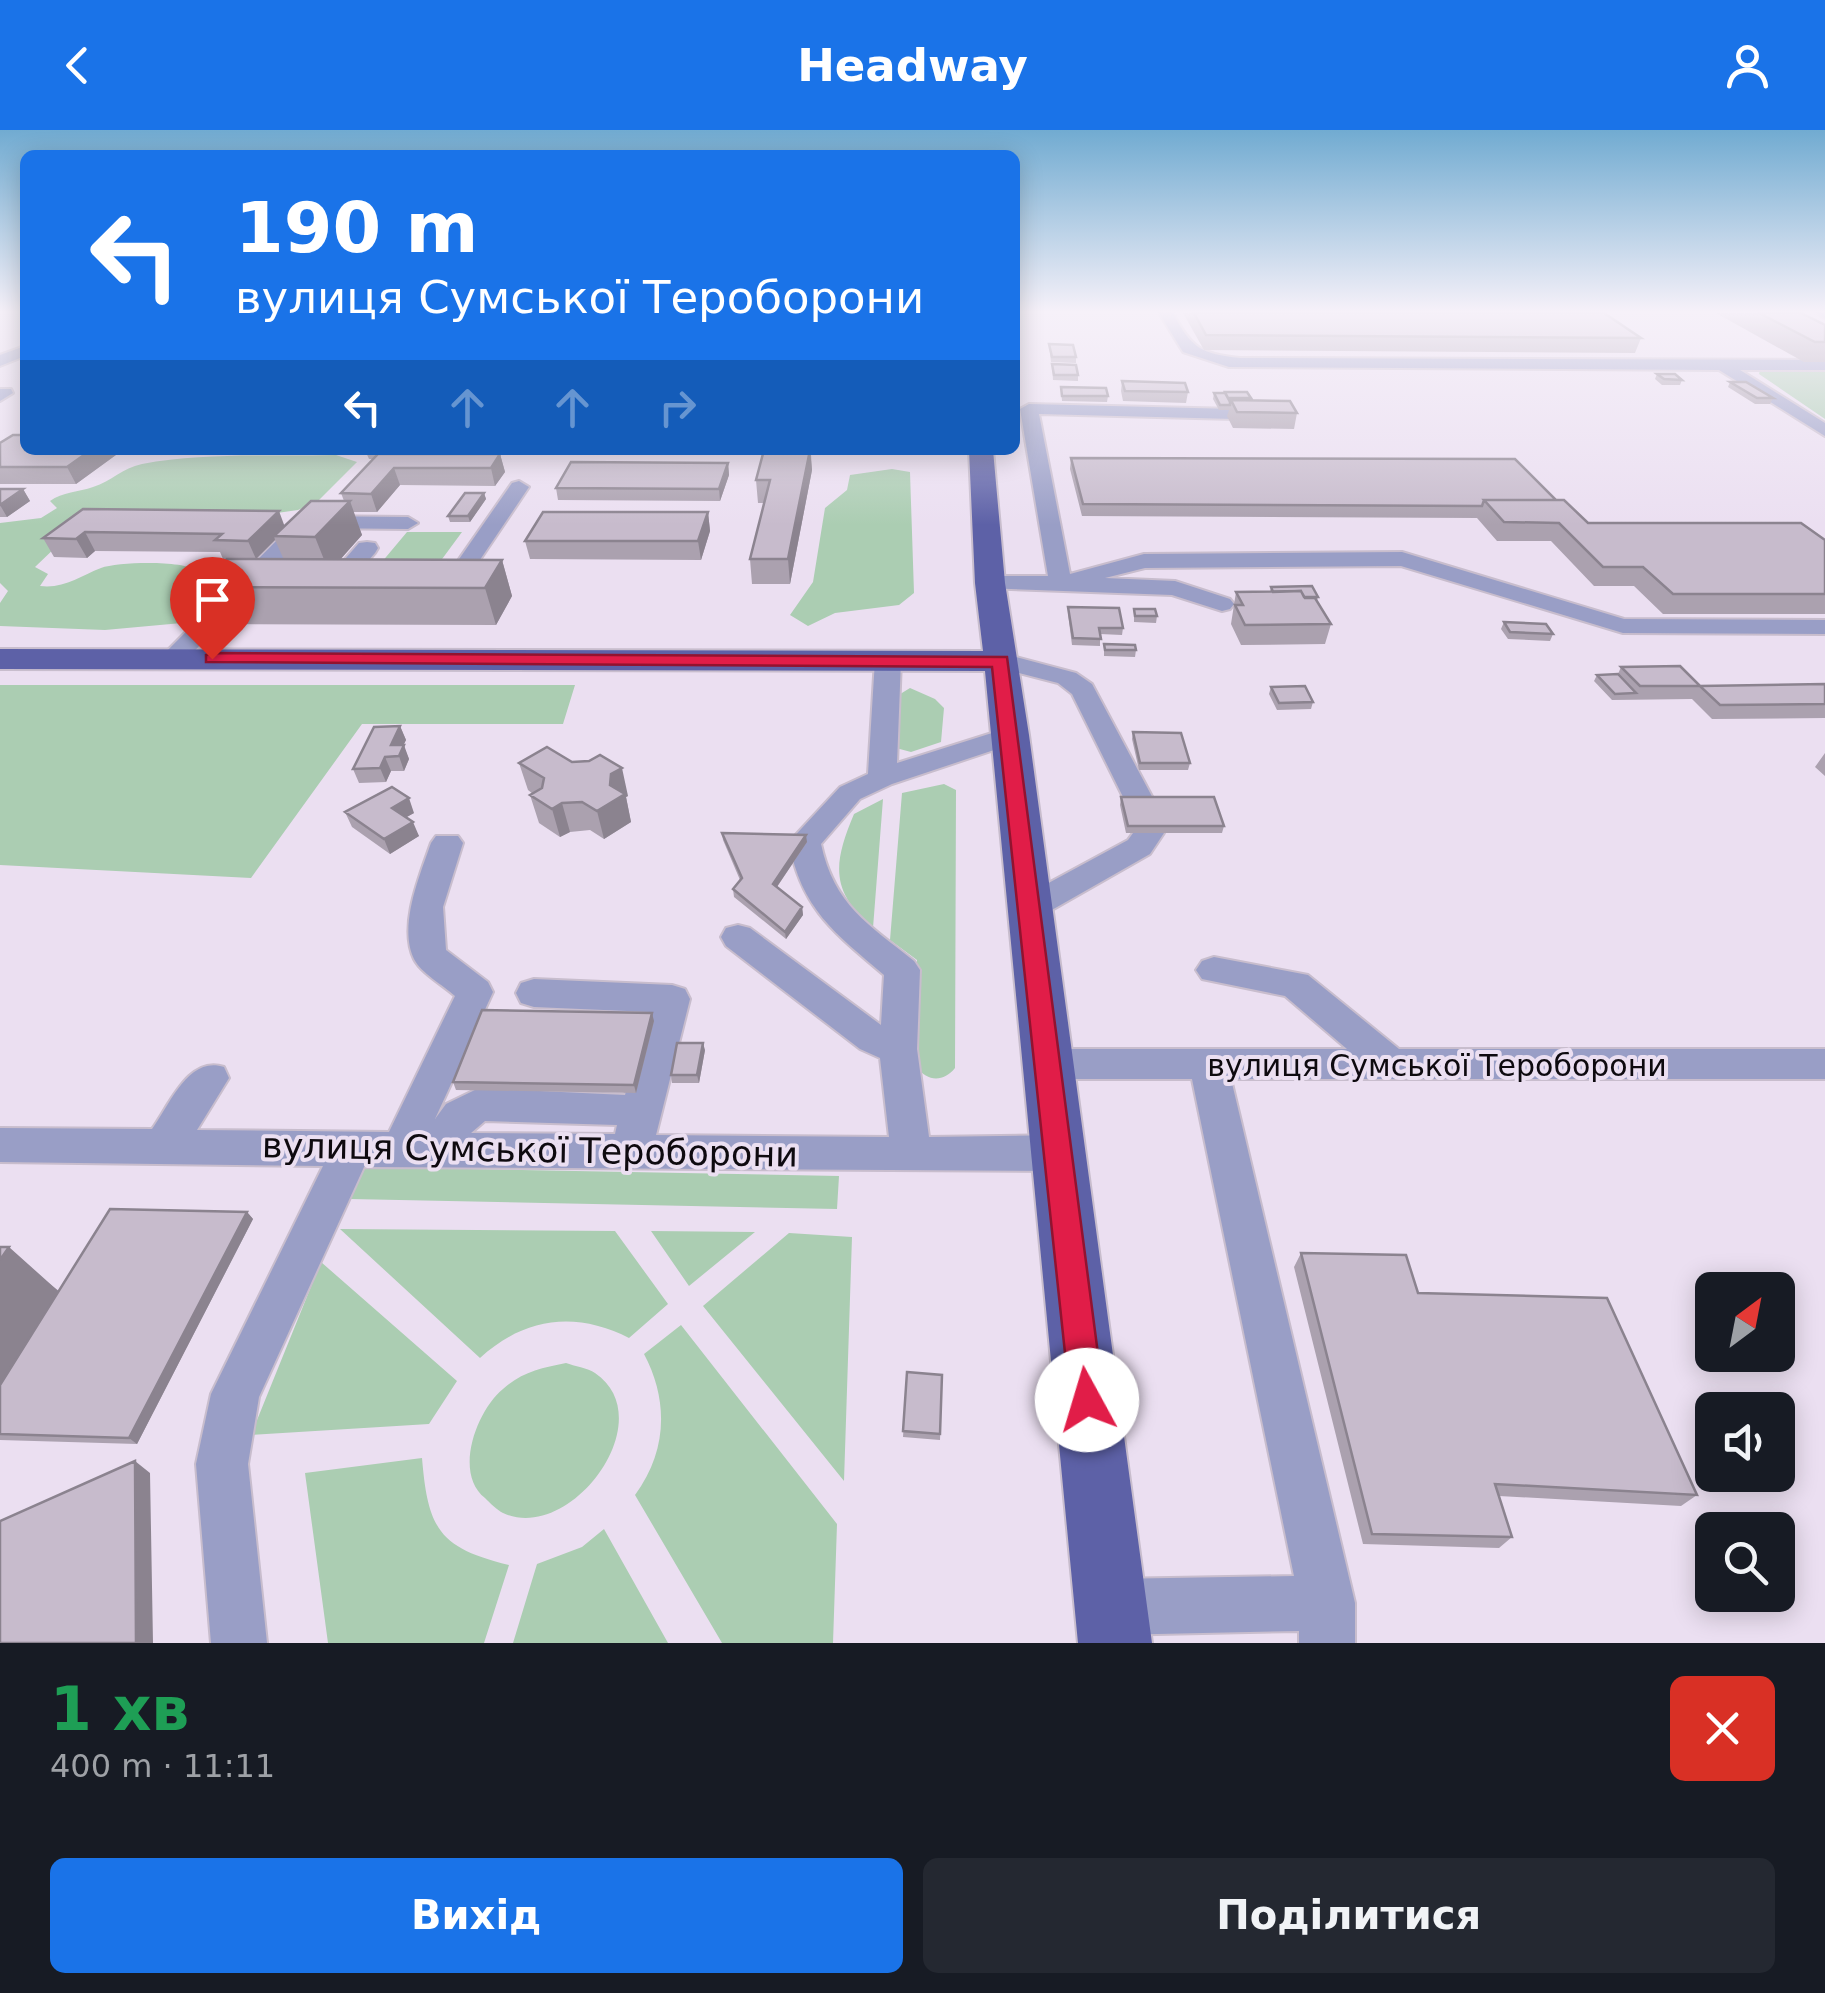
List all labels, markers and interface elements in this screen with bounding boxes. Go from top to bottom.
icon: back [50,38,105,93]
icon: person [1720,38,1775,93]
text: Headway [797,39,1028,92]
text: 190 m [235,187,478,269]
icon: left [70,190,200,320]
text: вулиця Сумської Тероборони [235,271,924,324]
icon: left [335,380,390,435]
icon: ahead [440,380,495,435]
icon: ahead [545,380,600,435]
icon: right [650,380,705,435]
pin [170,557,255,660]
icon: arrive [185,572,240,627]
street label: вулиця Сумської Тероборони [1207,1048,1667,1083]
street label: вулиця Сумської Тероборони [262,1125,798,1175]
north arrow [1695,1272,1795,1372]
map controls [1695,1272,1795,1612]
position arrow [1035,1348,1139,1452]
button: sound [1695,1392,1795,1492]
button: search [1695,1512,1795,1612]
text: 1 хв [50,1674,189,1744]
button: close [1670,1676,1775,1781]
text: 400 m · 11:11 [50,1747,275,1785]
button: Вихід [50,1858,903,1973]
button: Поділитися [923,1858,1775,1973]

